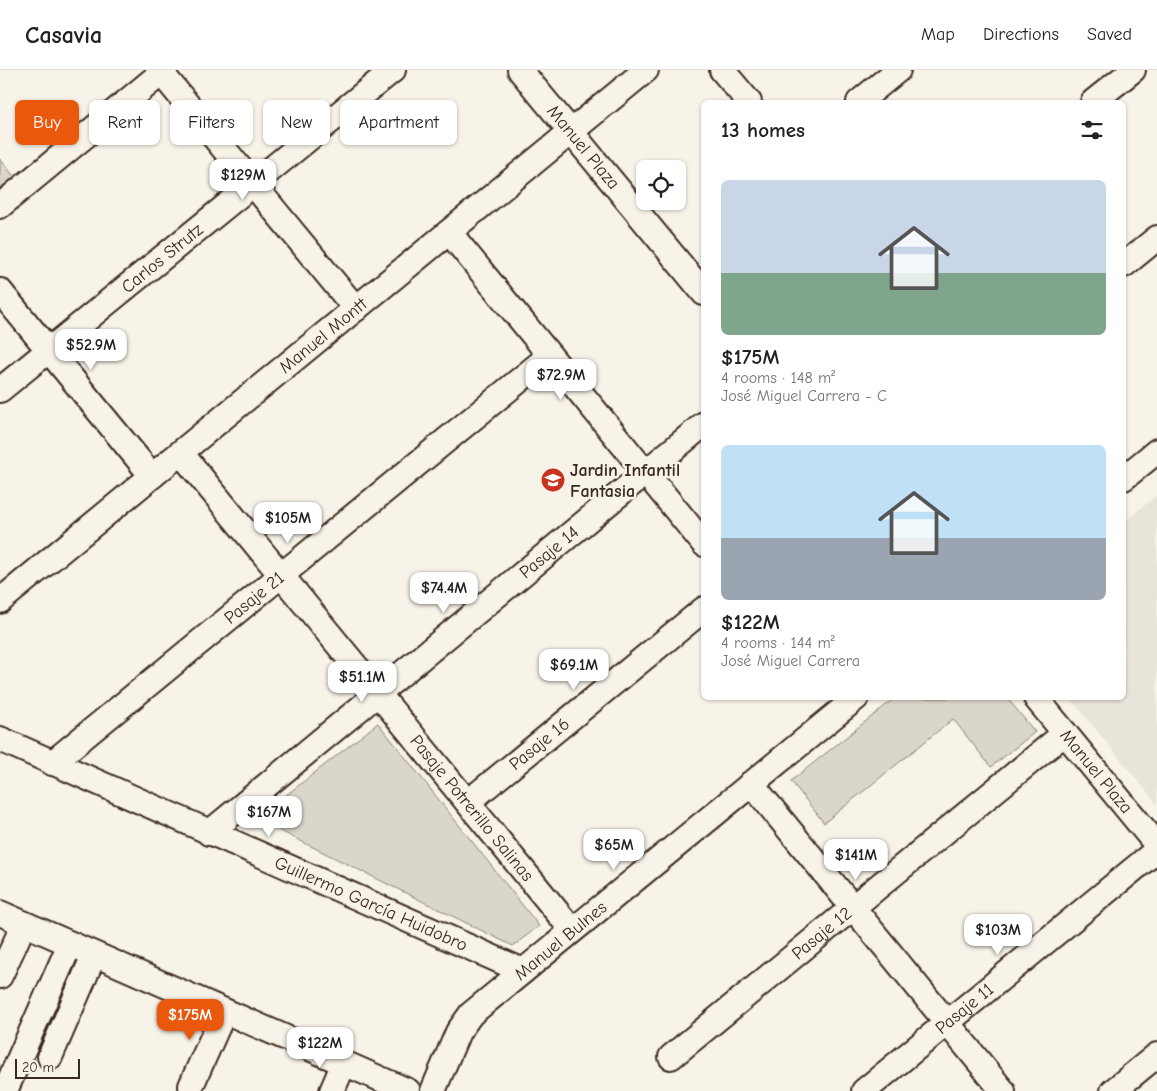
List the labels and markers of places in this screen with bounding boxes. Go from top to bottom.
pin: $129M [208,158,278,201]
pin: $52.9M [50,328,132,371]
pin: $72.9M [520,358,602,401]
place label: Jardin Infantil Fantasia [570,460,680,502]
school or university icon: Jardin Infantil Fantasia [540,467,566,493]
pin: $105M [253,502,323,544]
pin: $74.4M [403,572,485,614]
pin: $69.1M [533,648,615,691]
pin: $51.1M [321,660,403,703]
pin: $167M [234,796,304,838]
pin: $65M [584,828,644,871]
pin: $141M [821,838,891,881]
pin: $103M [963,914,1033,956]
pin: $175M [155,998,225,1041]
pin: $122M [285,1026,355,1069]

